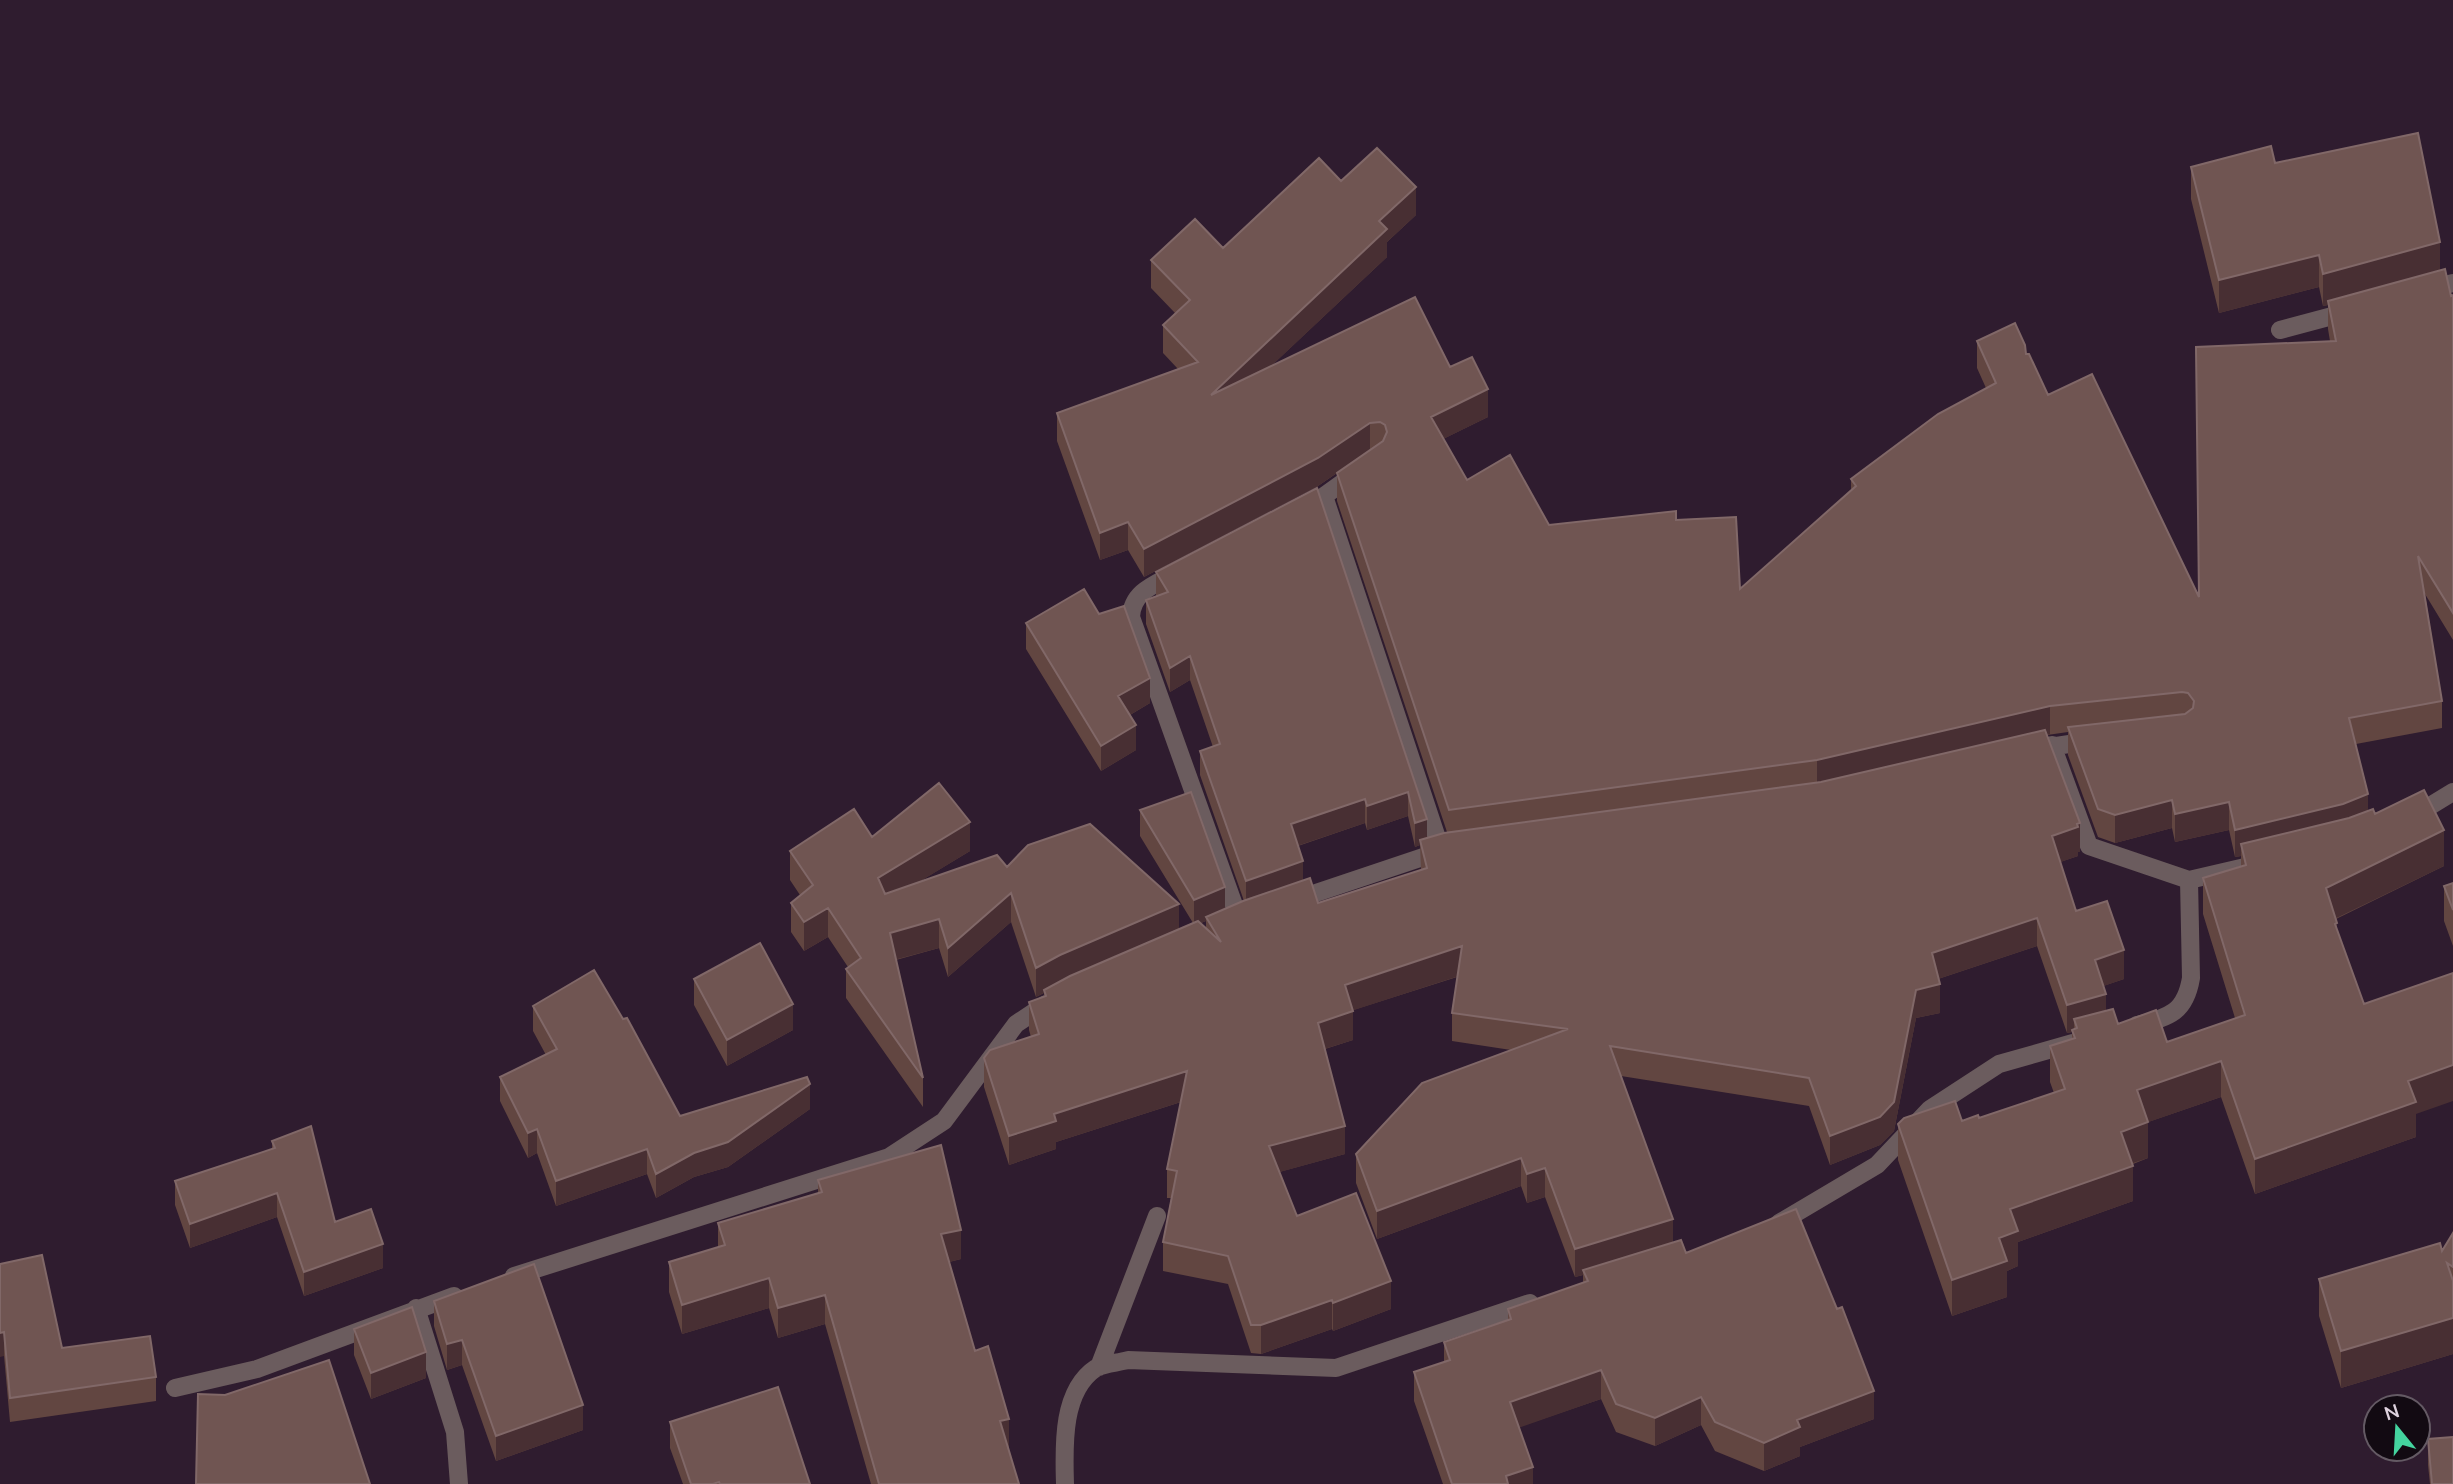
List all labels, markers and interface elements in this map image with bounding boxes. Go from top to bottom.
north arrow [2362,1393,2432,1463]
text: N [2381,1398,2402,1425]

